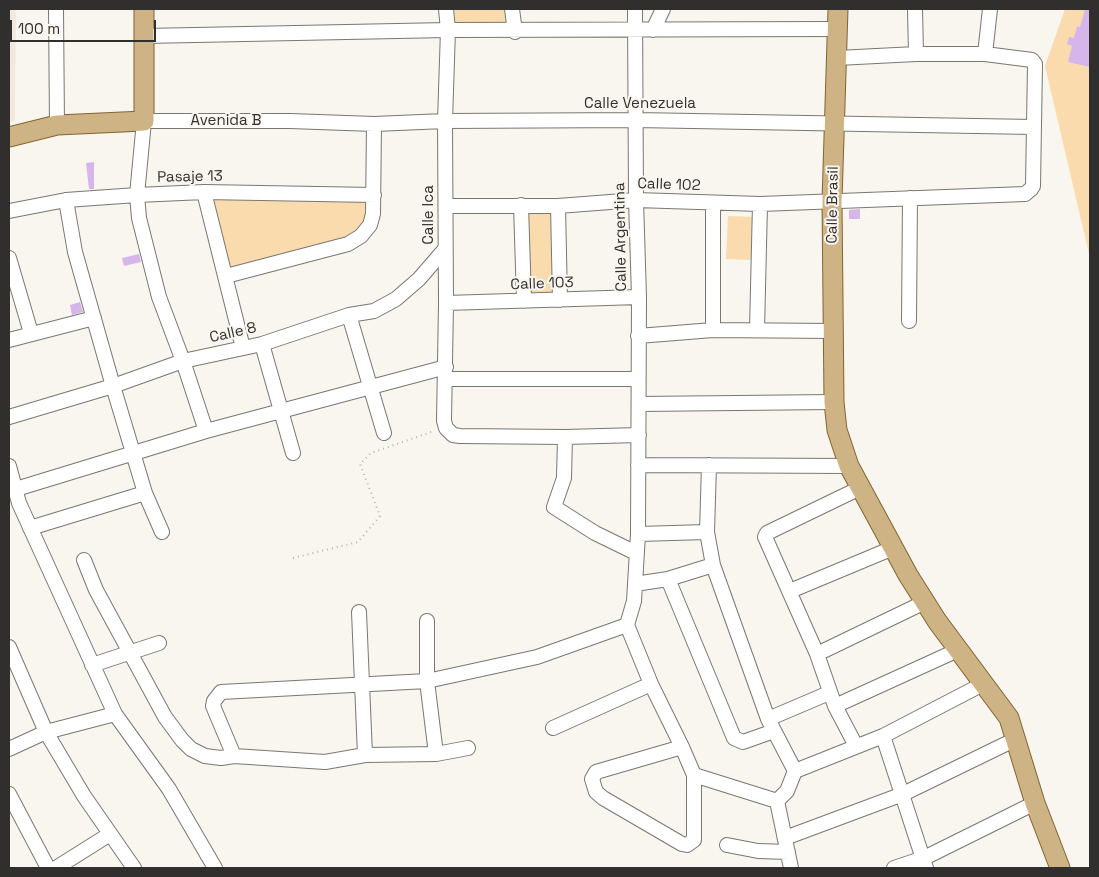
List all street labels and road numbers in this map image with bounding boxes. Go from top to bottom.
street label: Calle Venezuela [584,95,696,113]
street label: Avenida B [191,112,261,130]
street label: Calle Brasil [823,166,843,244]
street label: Pasaje 13 [157,167,223,187]
street label: Calle 102 [637,175,701,195]
street label: Calle Argentina [611,182,631,292]
street label: Calle Ica [420,185,438,245]
street label: Calle 103 [510,274,574,294]
street label: Calle 8 [208,319,258,347]

